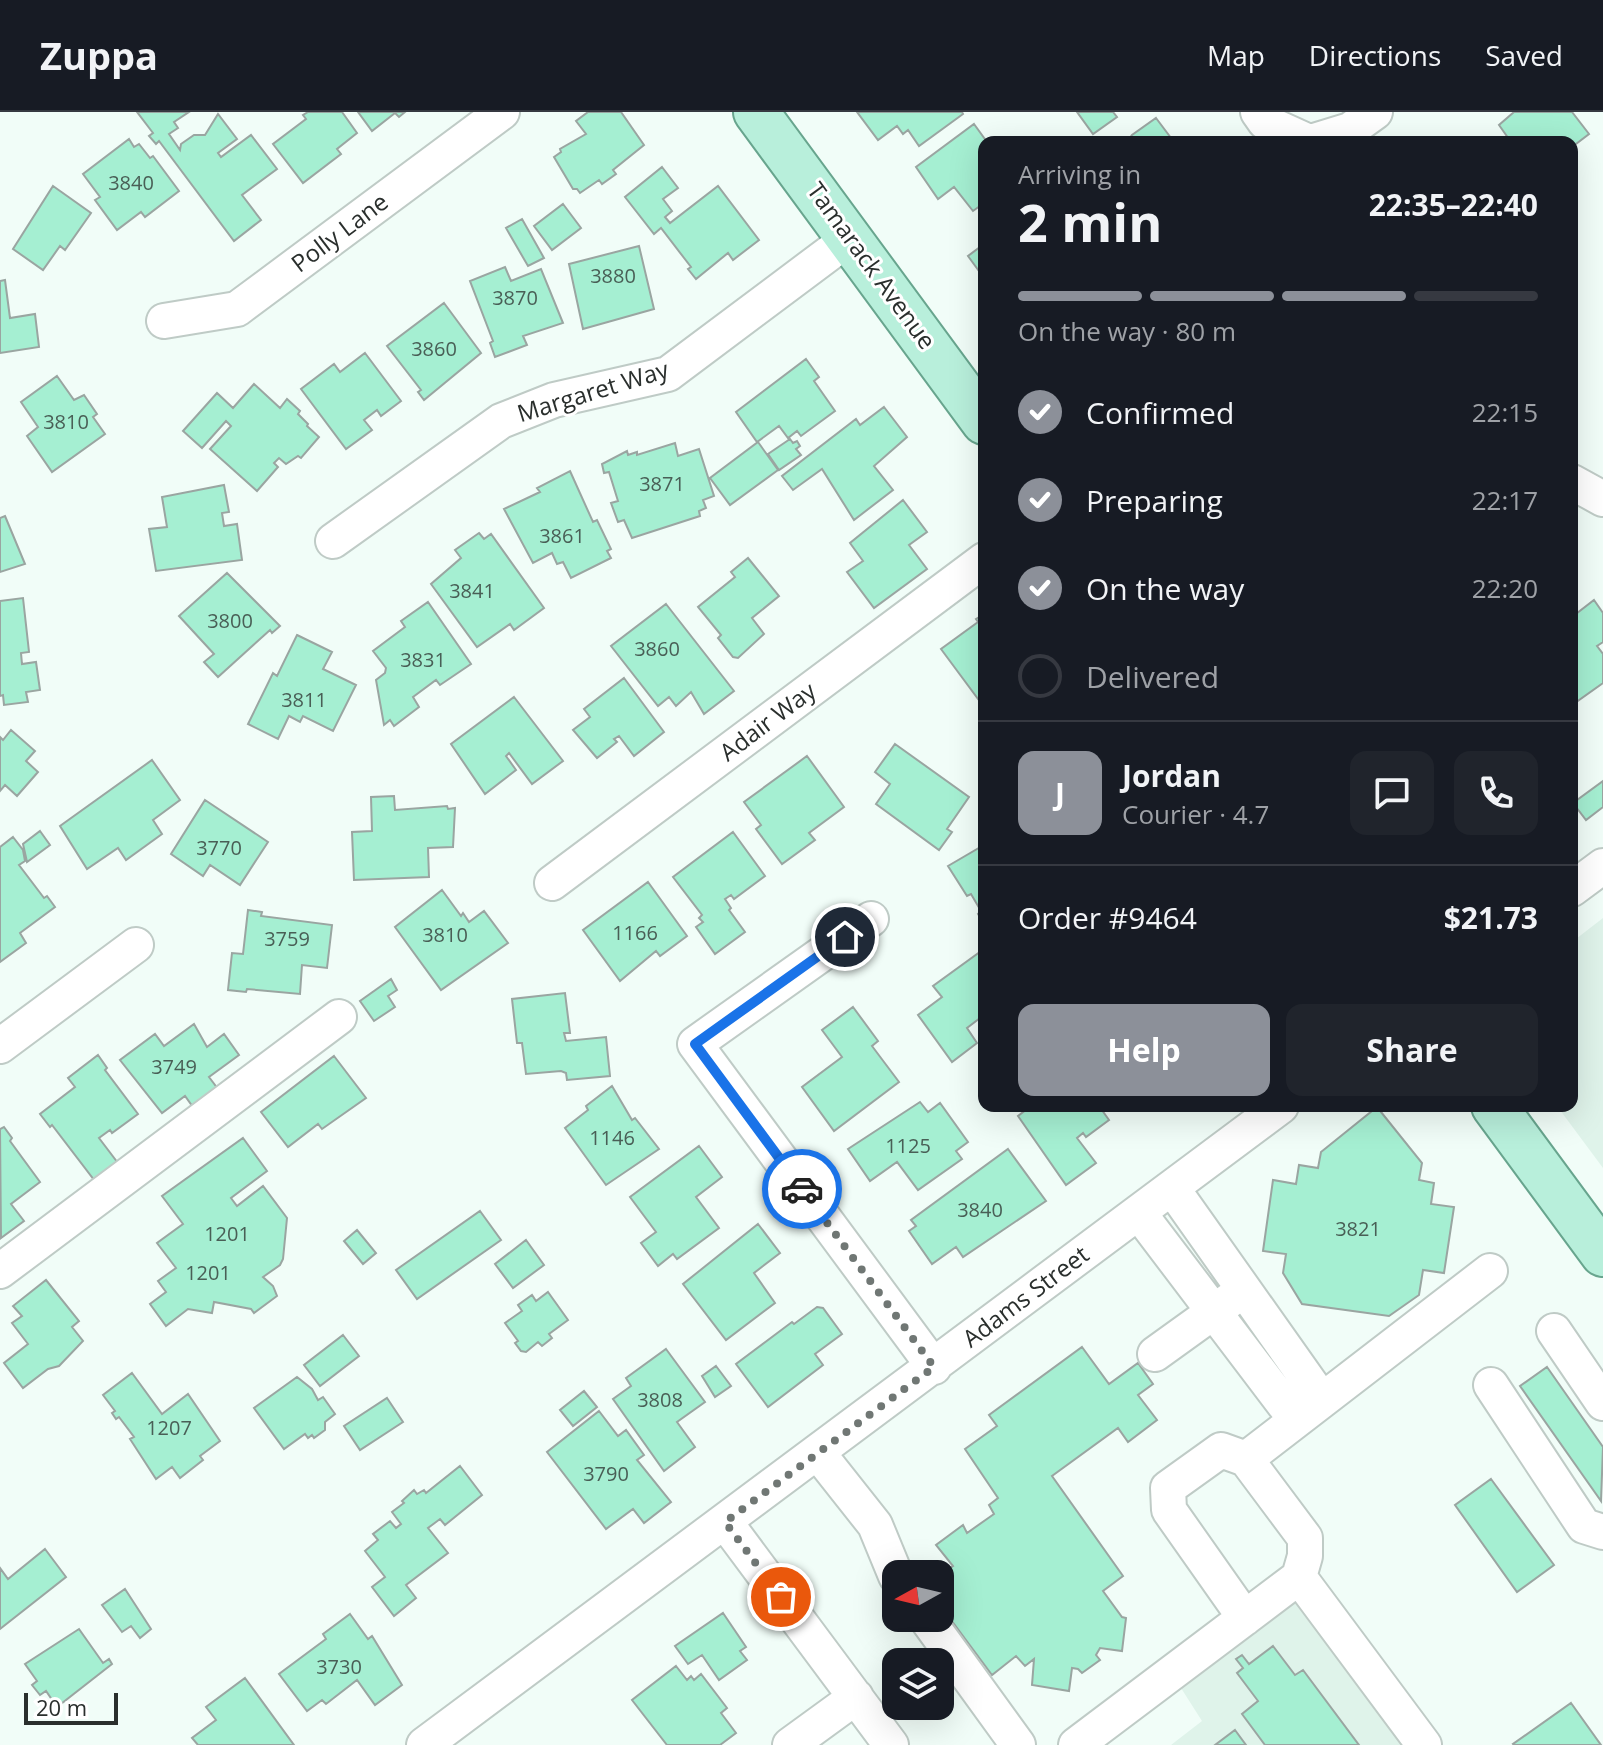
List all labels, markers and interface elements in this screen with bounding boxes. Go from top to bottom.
text: Zuppa [40,29,158,81]
text: Map [1207,36,1265,74]
text: Directions [1309,36,1441,74]
text: Saved [1485,36,1563,74]
text: Arriving in [1018,156,1141,192]
house number: 3840 [108,169,154,196]
street label: Tamarack Avenue [800,175,944,355]
text: 22:35–22:40 [1369,184,1538,225]
street label: Polly Lane [284,185,394,279]
text: 2 min [1018,186,1162,257]
house number: 3880 [590,262,636,289]
house number: 3870 [492,284,538,311]
text: On the way · 80 m [1018,313,1236,349]
house number: 3860 [411,335,457,362]
street label: Margaret Way [513,352,673,429]
icon: check [1018,390,1062,434]
text: Confirmed [1086,392,1234,433]
text: 22:15 [1472,394,1538,430]
house number: 3810 [43,408,89,435]
house number: 3871 [639,470,685,497]
icon: check [1018,478,1062,522]
text: Preparing [1086,480,1223,521]
text: 22:17 [1472,482,1538,518]
house number: 3861 [539,522,585,549]
icon: check [1018,566,1062,610]
text: On the way [1086,568,1244,609]
text: 22:20 [1472,570,1538,606]
house number: 3841 [449,577,495,604]
house number: 3800 [207,607,253,634]
house number: 3860 [634,635,680,662]
house number: 3831 [400,646,446,673]
text: Delivered [1086,656,1219,697]
street label: Adair Way [712,673,823,768]
house number: 3811 [281,686,327,713]
button: chat [1350,751,1434,835]
button: phone [1454,751,1538,835]
text: Jordan [1122,755,1221,796]
text: J [1055,773,1065,814]
text: Courier · 4.7 [1122,796,1269,832]
house number: 3770 [196,834,242,861]
text: Order #9464 [1018,897,1197,938]
text: $21.73 [1444,897,1538,938]
pin [811,903,879,971]
icon: home [823,915,867,959]
house number: 1166 [612,919,658,946]
house number: 3810 [422,921,468,948]
house number: 3759 [264,925,310,952]
button: Help [1018,1004,1270,1096]
button: Share [1286,1004,1538,1096]
house number: 3749 [151,1053,197,1080]
house number: 1146 [589,1124,635,1151]
house number: 1125 [885,1132,931,1159]
courier [762,1149,842,1229]
icon: car [780,1167,824,1211]
house number: 3840 [957,1196,1003,1223]
house number: 3821 [1335,1215,1381,1242]
house number: 1201 [204,1220,250,1247]
street label: Adams Street [955,1237,1095,1354]
house number: 1201 [185,1259,231,1286]
house number: 3808 [637,1386,683,1413]
house number: 1207 [146,1414,192,1441]
house number: 3790 [583,1460,629,1487]
north arrow [882,1560,954,1632]
map controls [882,1560,954,1720]
pin [747,1563,815,1631]
icon: bag [759,1575,803,1619]
button: layers [882,1648,954,1720]
house number: 3730 [316,1653,362,1680]
scale bar [24,1689,118,1725]
text: 20 m [36,1692,87,1722]

